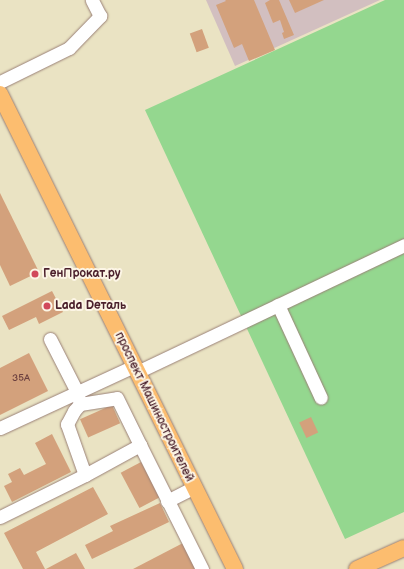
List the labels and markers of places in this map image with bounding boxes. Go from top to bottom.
place label: ГенПрокат.ру [43,267,121,281]
marker: ГенПрокат.ру [30,269,40,279]
place label: Lada Dеталь [55,299,126,313]
marker: Lada Dеталь [42,301,52,311]

